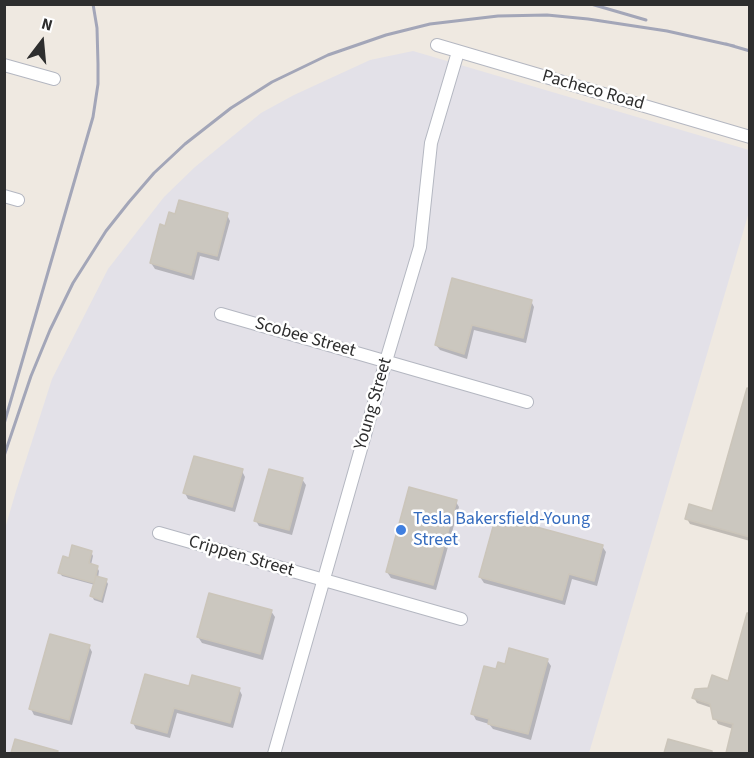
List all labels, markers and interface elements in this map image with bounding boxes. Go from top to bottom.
north arrow [12,12,72,72]
text: N [39,13,55,37]
street label: Pacheco Road [539,66,647,116]
street label: Scobee Street [252,313,358,363]
street label: Young Street [351,355,397,453]
place label: Tesla Bakersfield-Young Street [413,509,590,552]
marker: Tesla Bakersfield-Young Street [394,523,408,537]
street label: Crippen Street [186,532,296,582]

